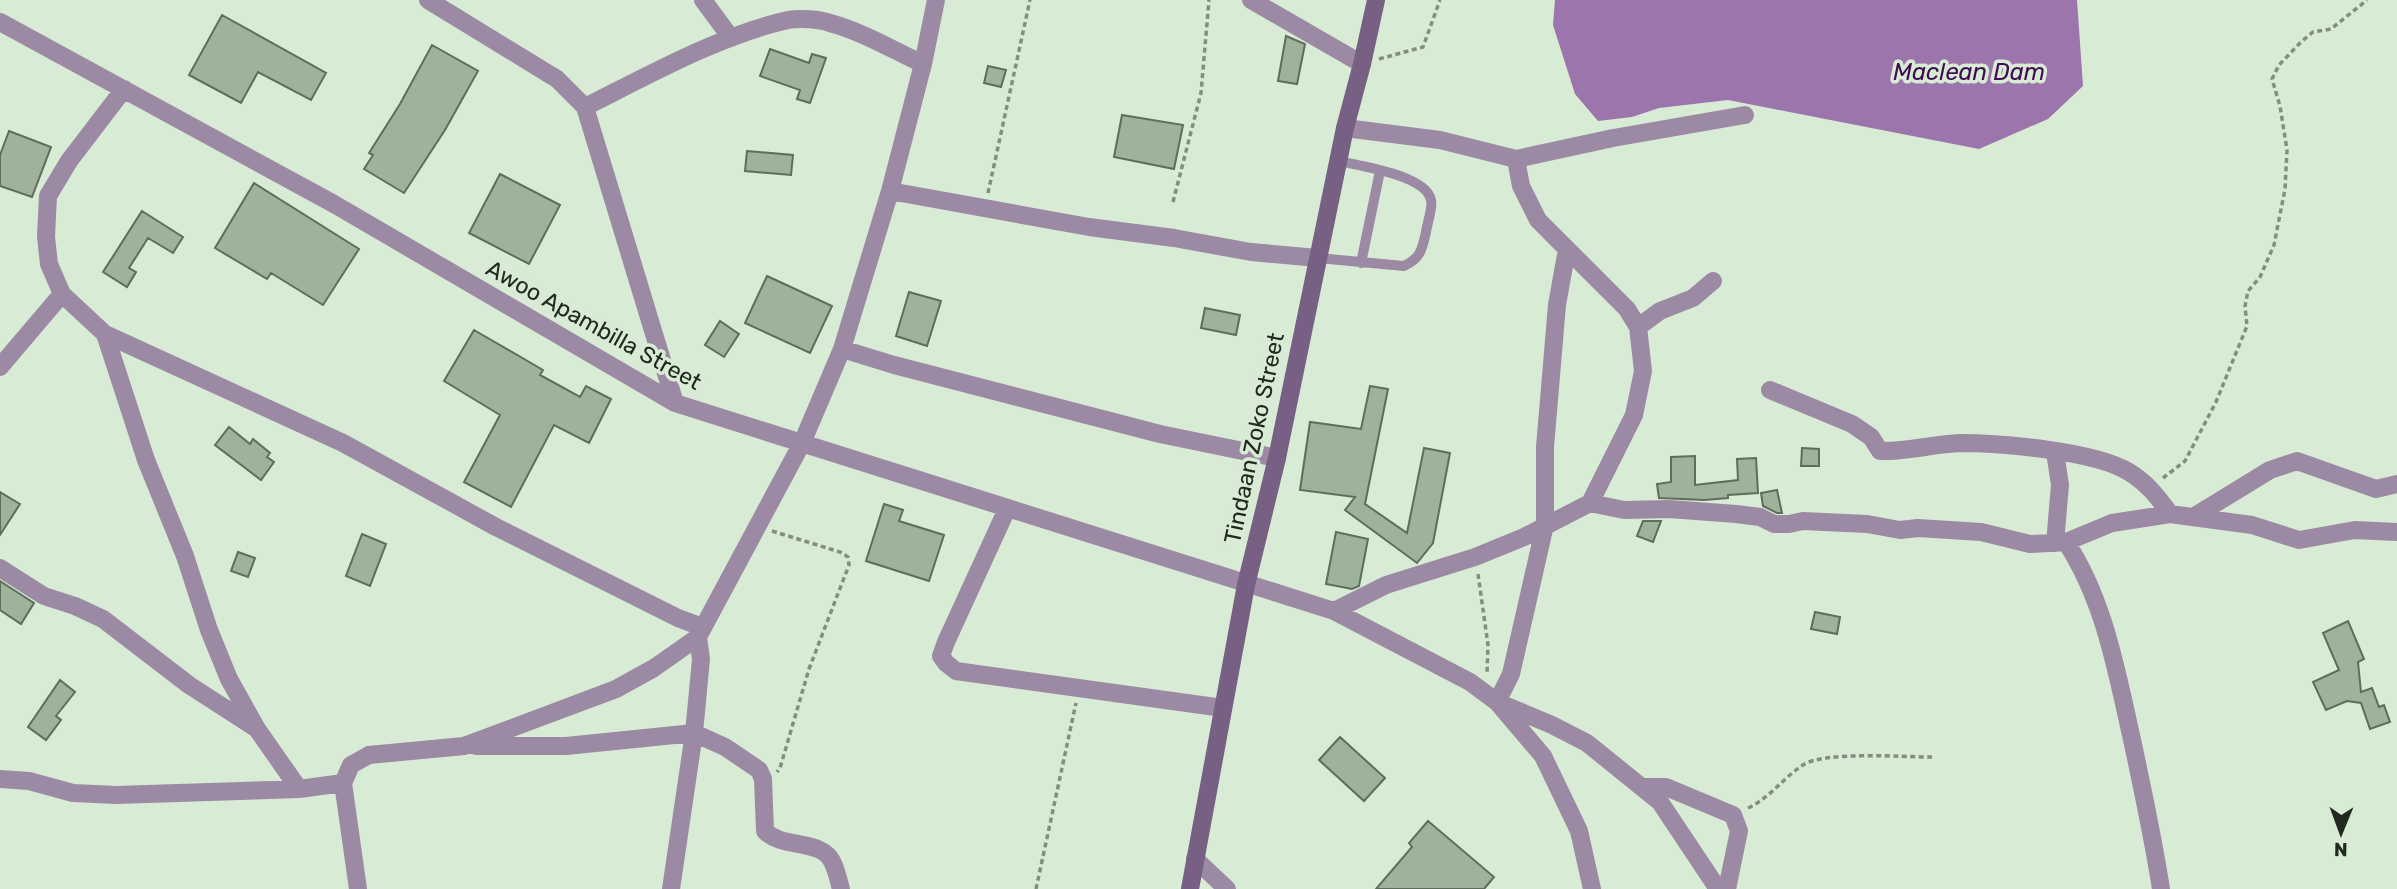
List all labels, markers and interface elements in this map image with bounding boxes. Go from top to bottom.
water label: Maclean Dam [1893,58,2045,86]
street label: Awoo Apambilla Street [481,254,707,396]
street label: Tindaan Zoko Street [1218,330,1290,546]
north arrow [2306,798,2376,868]
text: N [2334,838,2348,861]

